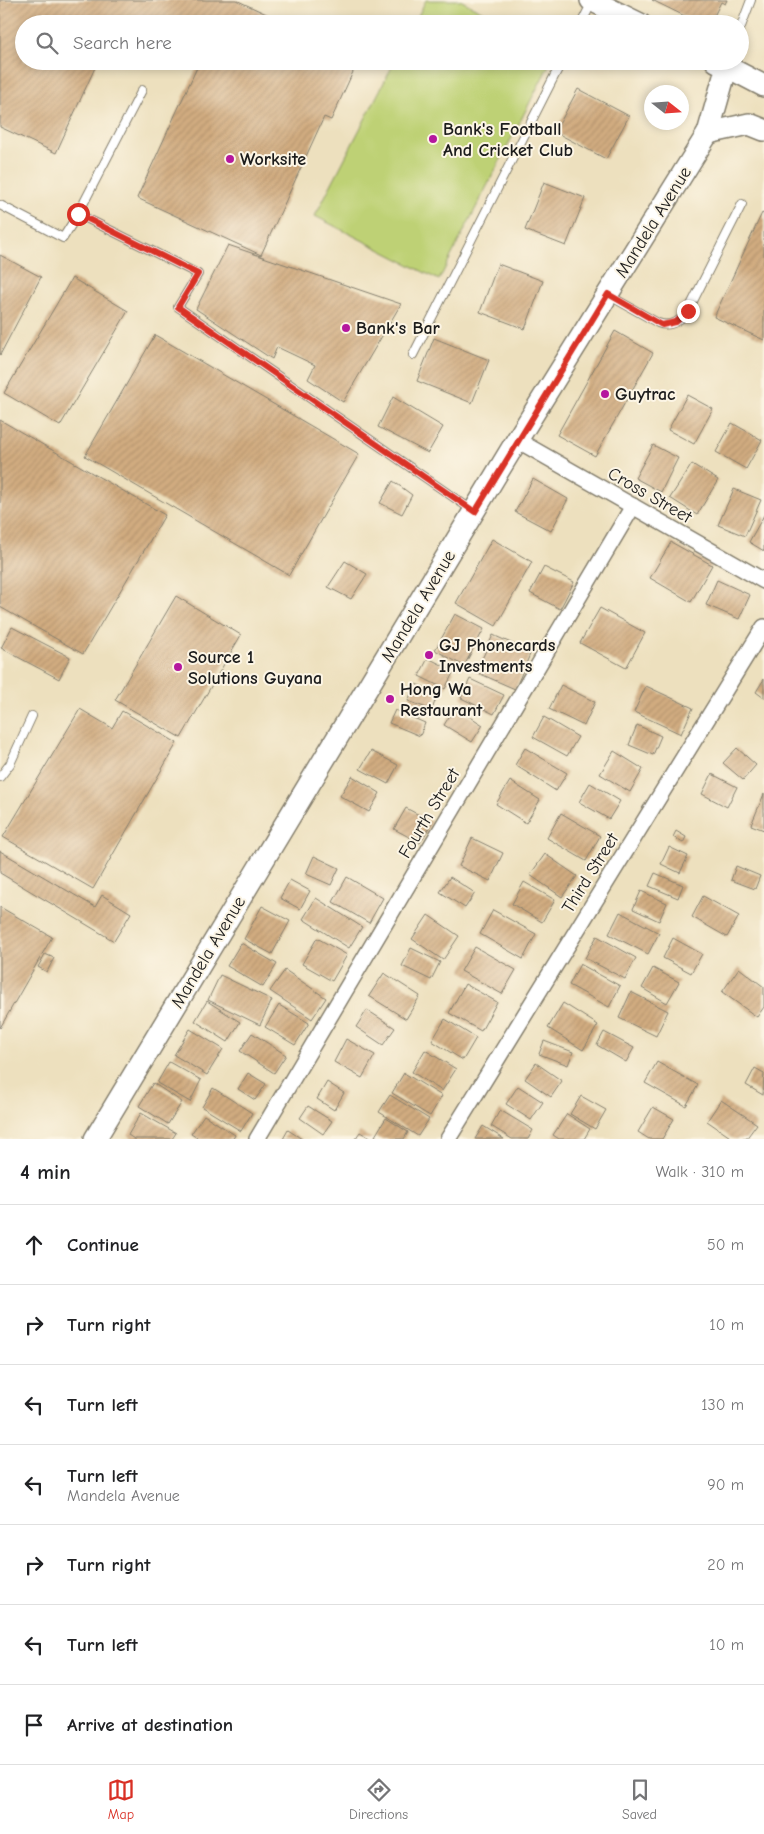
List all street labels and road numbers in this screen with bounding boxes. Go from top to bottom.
street label: Mandela Avenue [611,163,696,282]
street label: Cross Street [604,463,696,528]
street label: Mandela Avenue [377,546,460,666]
street label: Fourth Street [394,764,465,862]
street label: Third Street [558,829,624,917]
street label: Mandela Avenue [167,892,250,1012]

